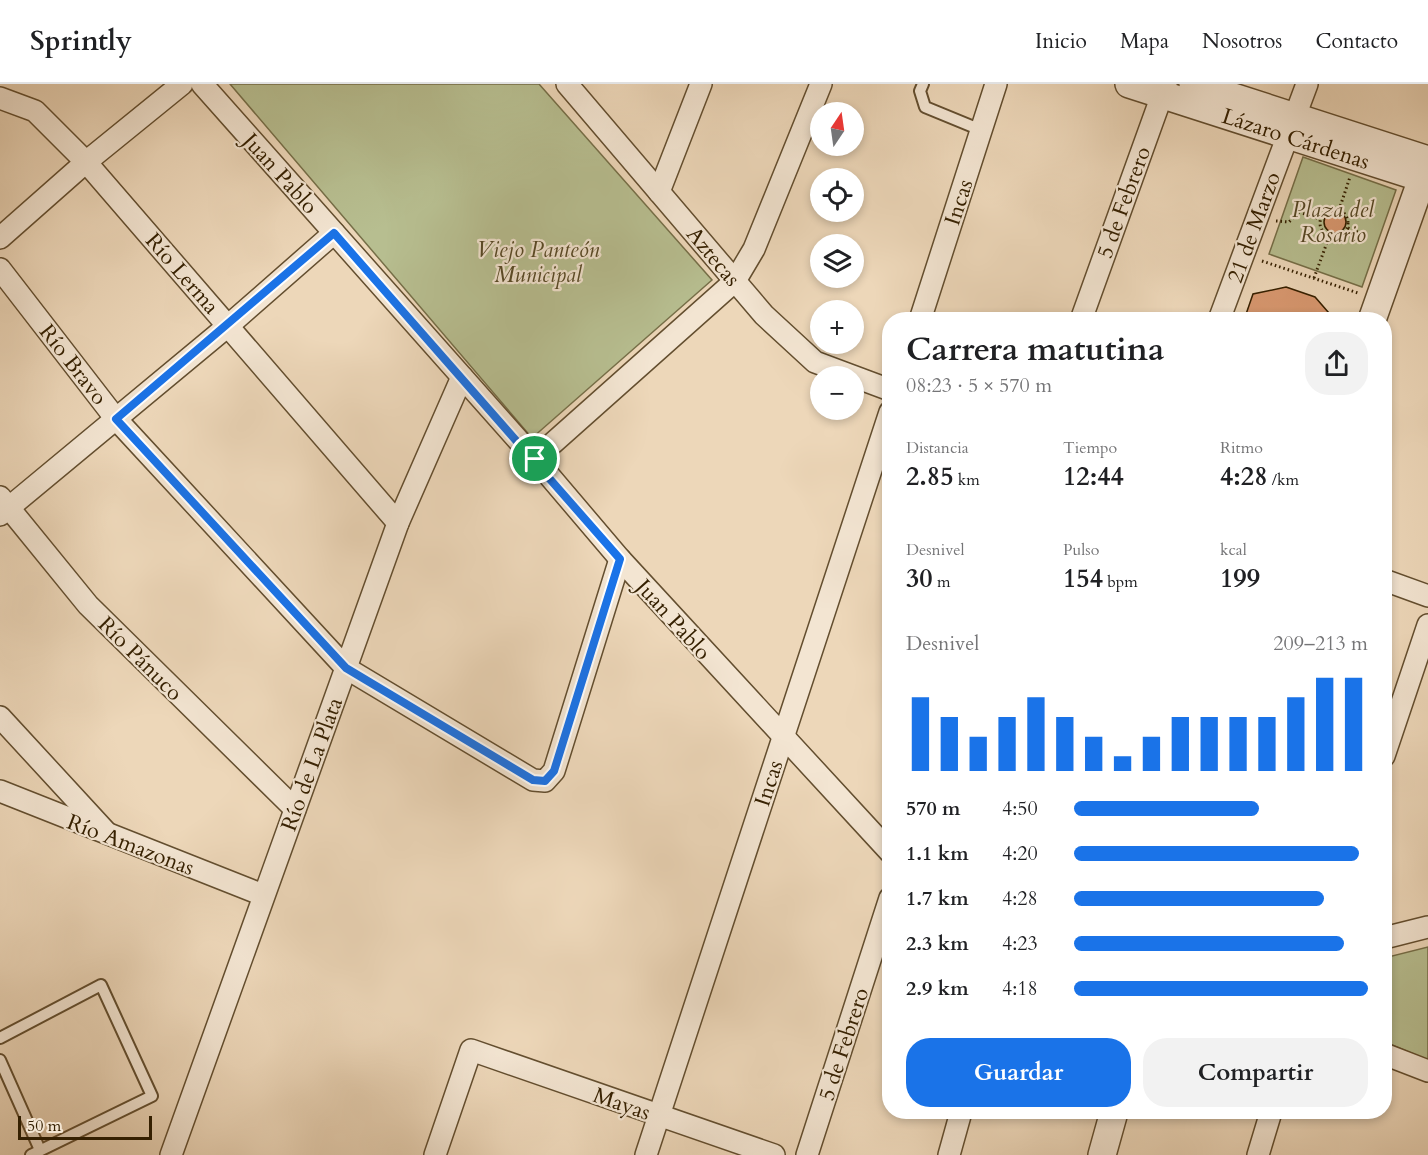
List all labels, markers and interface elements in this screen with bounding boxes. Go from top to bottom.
text: Sprintly [30,22,132,60]
text: Inicio [1035,27,1087,56]
text: Mapa [1120,27,1169,56]
text: Nosotros [1202,27,1282,56]
text: Contacto [1315,27,1398,56]
street label: Lázaro Cárdenas [1218,101,1373,177]
north arrow [810,102,864,156]
map controls [810,102,864,420]
street label: Juan Pablo [234,125,325,221]
street label: 5 de Febrero [1090,142,1158,262]
button: locate [810,168,864,222]
street label: 21 de Marzo [1220,168,1288,287]
street label: Incas [937,175,980,229]
park label: Plaza del Rosario [1292,195,1375,250]
street label: Aztecas [679,220,747,293]
street label: Río Lerma [139,227,226,321]
button: layers [810,234,864,288]
park label: Viejo Panteón Municipal [477,235,600,290]
button: + [810,300,864,354]
street label: Río Bravo [32,318,114,411]
text: Carrera matutina [906,327,1164,372]
button: share [1305,332,1368,395]
button: − [810,366,864,420]
text: 08:23 · 5 × 570 m [906,372,1052,399]
pin [509,433,560,484]
text: Distancia [906,437,969,459]
text: Tiempo [1063,437,1117,459]
text: Ritmo [1220,437,1263,459]
icon: arrive [518,442,551,475]
text: 2.85 [906,459,954,494]
text: 12:44 [1063,459,1124,494]
text: 4:28 [1220,459,1268,494]
text: km [954,469,980,491]
text: /km [1268,469,1299,491]
text: Desnivel [906,539,965,561]
text: Pulso [1063,539,1099,561]
text: kcal [1220,539,1247,561]
text: 30 [906,561,933,596]
text: 154 [1063,561,1103,596]
text: 199 [1220,561,1260,596]
street label: Juan Pablo [627,571,718,667]
text: m [933,571,950,593]
text: bpm [1103,571,1138,593]
street label: Río Pánuco [91,610,189,708]
text: Desnivel [906,630,979,657]
text: 209–213 m [1273,630,1368,657]
street label: Río de La Plata [274,693,350,835]
street label: Incas [747,756,790,810]
text: 570 m [906,795,961,822]
text: 4:50 [1002,795,1038,822]
street label: Río Amazonas [63,807,199,883]
text: 1.1 km [906,840,969,867]
text: 4:20 [1002,840,1038,867]
text: 1.7 km [906,885,969,912]
text: 4:28 [1002,885,1038,912]
text: 2.3 km [906,930,969,957]
text: 4:23 [1002,930,1038,957]
text: 2.9 km [906,975,969,1002]
text: 4:18 [1002,975,1038,1002]
street label: 5 de Febrero [812,984,876,1105]
button: Guardar [906,1038,1131,1107]
button: Compartir [1143,1038,1368,1107]
street label: Mayas [589,1080,654,1128]
scale bar [18,1113,152,1140]
text: 50 m [27,1115,61,1137]

